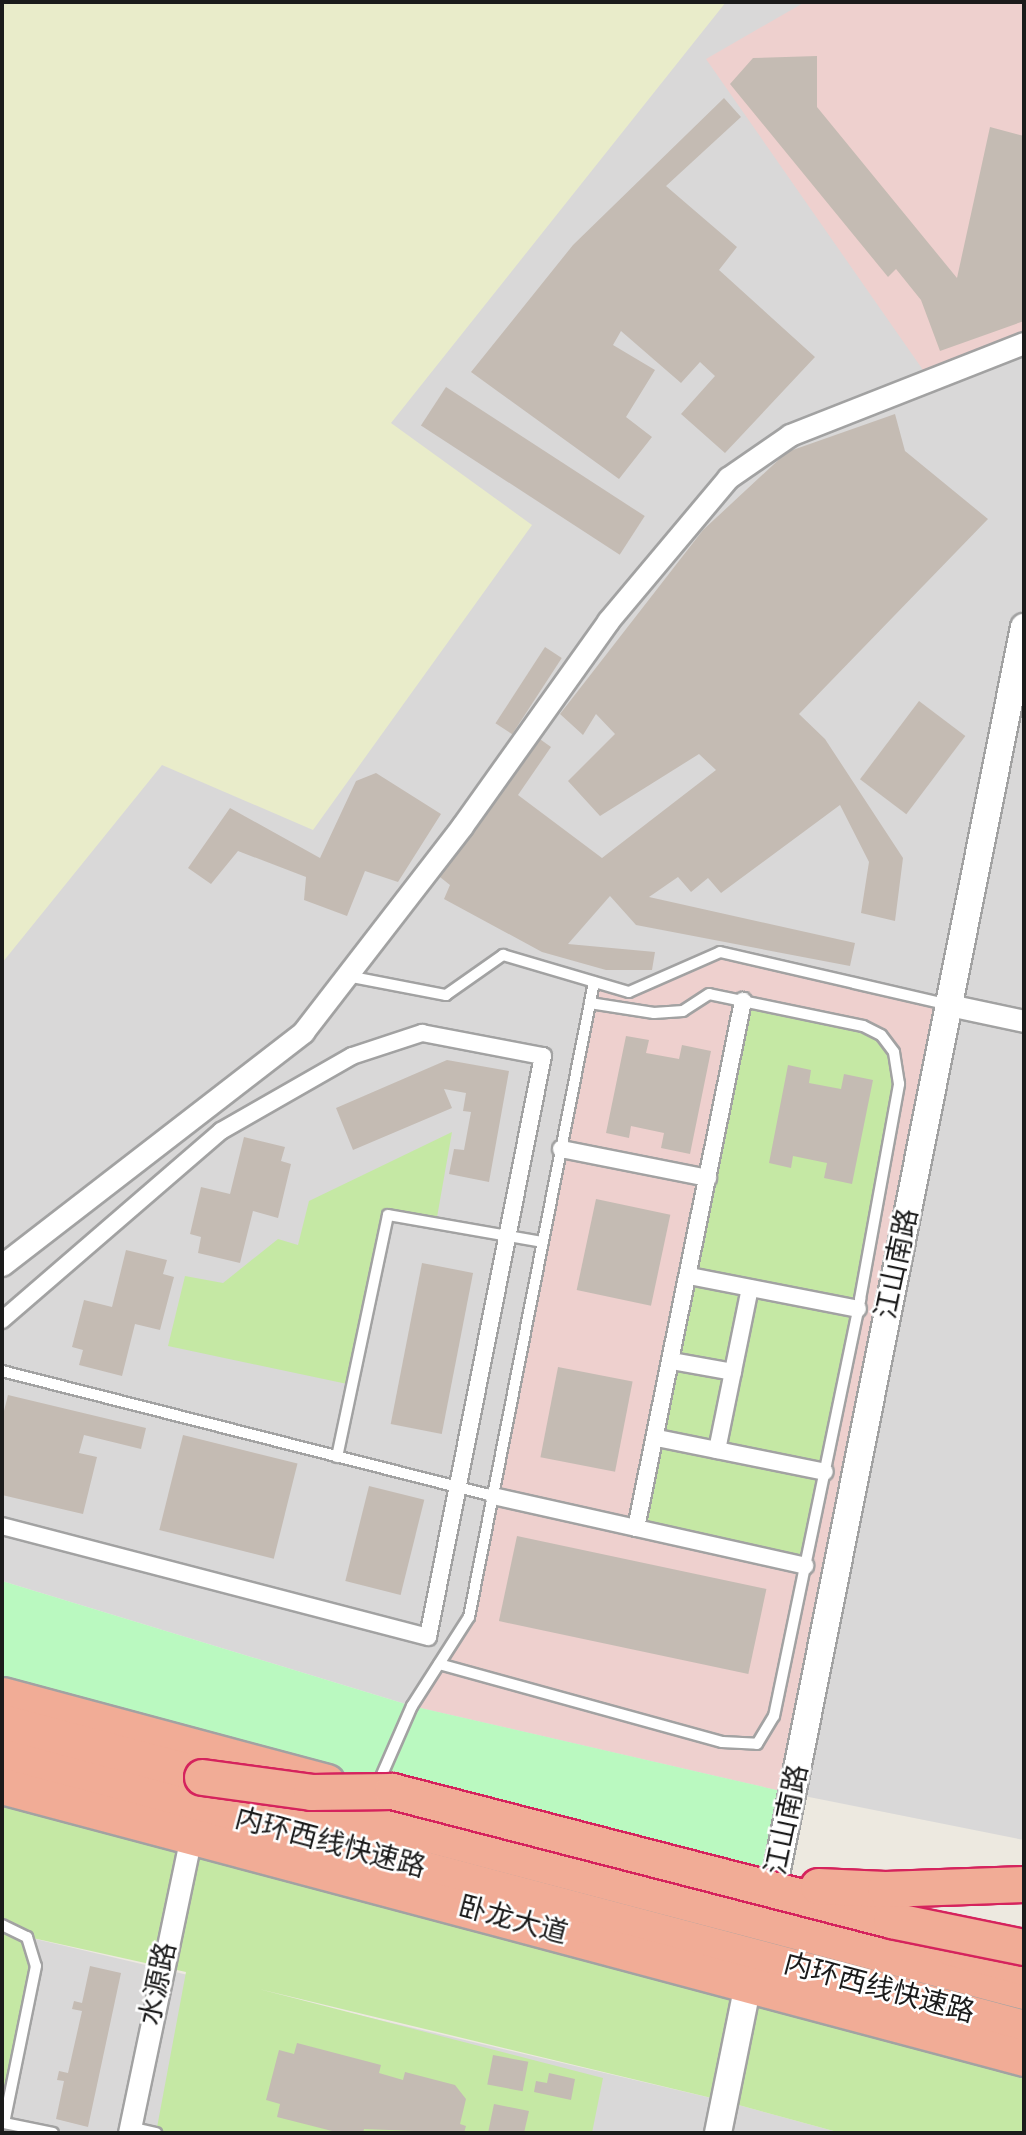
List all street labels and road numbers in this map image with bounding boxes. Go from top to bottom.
street label: 江山南路 [870,1206,926,1322]
street label: 江山南路 [760,1762,816,1878]
street label: 内环西线快速路 [231,1802,429,1886]
street label: 卧龙大道 [455,1890,571,1952]
street label: 水源路 [134,1939,184,2029]
street label: 内环西线快速路 [780,1947,978,2031]

